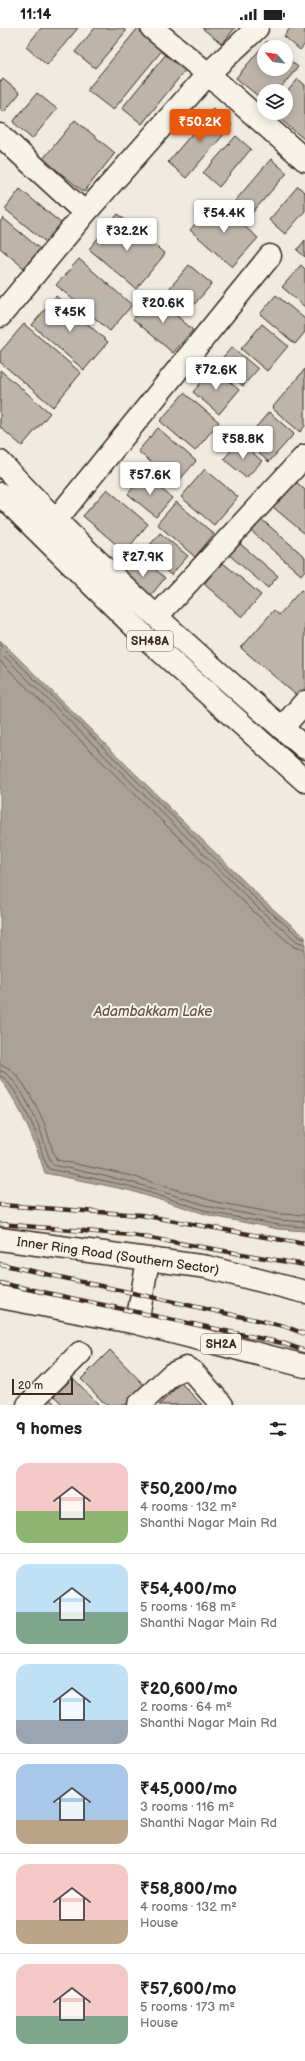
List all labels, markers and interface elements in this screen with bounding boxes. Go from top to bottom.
text: 11:14 [20,5,51,24]
north arrow [257,40,293,76]
map controls [257,40,293,120]
button: layers [257,84,293,120]
pin: ₹50.2K [167,109,233,143]
text: ₹50.2K [179,114,221,130]
pin: ₹54.4K [191,200,257,234]
text: ₹54.4K [203,205,245,221]
pin: ₹32.2K [94,218,160,252]
text: ₹32.2K [106,223,148,239]
pin: ₹20.6K [130,290,196,324]
text: ₹20.6K [142,295,184,311]
pin: ₹45K [46,299,94,333]
text: ₹45K [54,304,86,320]
pin: ₹72.6K [183,357,249,391]
text: ₹72.6K [195,362,237,378]
pin: ₹58.8K [210,426,276,460]
text: ₹58.8K [222,431,264,447]
pin: ₹57.6K [117,462,183,496]
text: ₹57.6K [129,467,171,483]
pin: ₹27.9K [110,544,176,578]
text: ₹27.9K [122,549,164,565]
road number: SH48A [127,631,173,651]
water label: Adambakkam Lake [93,1003,212,1020]
street label: Inner Ring Road (Southern Sector) [16,1234,220,1278]
road number: SH2A [201,1334,241,1354]
scale bar [12,1377,73,1396]
text: 20 m [18,1379,43,1392]
icon: filters [267,1418,289,1440]
text: 9 homes [16,1419,82,1439]
icon: home [48,1479,96,1527]
text: ₹50,200/mo [140,1479,237,1499]
text: 4 rooms · 132 m² [140,1499,237,1515]
text: Shanthi Nagar Main Rd [140,1515,277,1531]
text: ₹54,400/mo [140,1579,237,1599]
icon: home [48,1580,96,1628]
text: 5 rooms · 168 m² [140,1599,236,1615]
text: Shanthi Nagar Main Rd [140,1615,277,1631]
text: ₹20,600/mo [140,1679,238,1699]
icon: home [48,1680,96,1728]
text: 2 rooms · 64 m² [140,1699,232,1715]
text: Shanthi Nagar Main Rd [140,1715,277,1731]
text: ₹45,000/mo [140,1779,237,1799]
icon: home [48,1780,96,1828]
text: 3 rooms · 116 m² [140,1799,234,1815]
text: Shanthi Nagar Main Rd [140,1815,277,1831]
text: ₹58,800/mo [140,1879,237,1899]
icon: home [48,1880,96,1928]
text: 4 rooms · 132 m² [140,1899,237,1915]
text: House [140,1915,178,1931]
text: ₹57,600/mo [140,1979,236,1999]
icon: home [48,1980,96,2028]
text: 5 rooms · 173 m² [140,1999,235,2015]
text: House [140,2015,178,2031]

